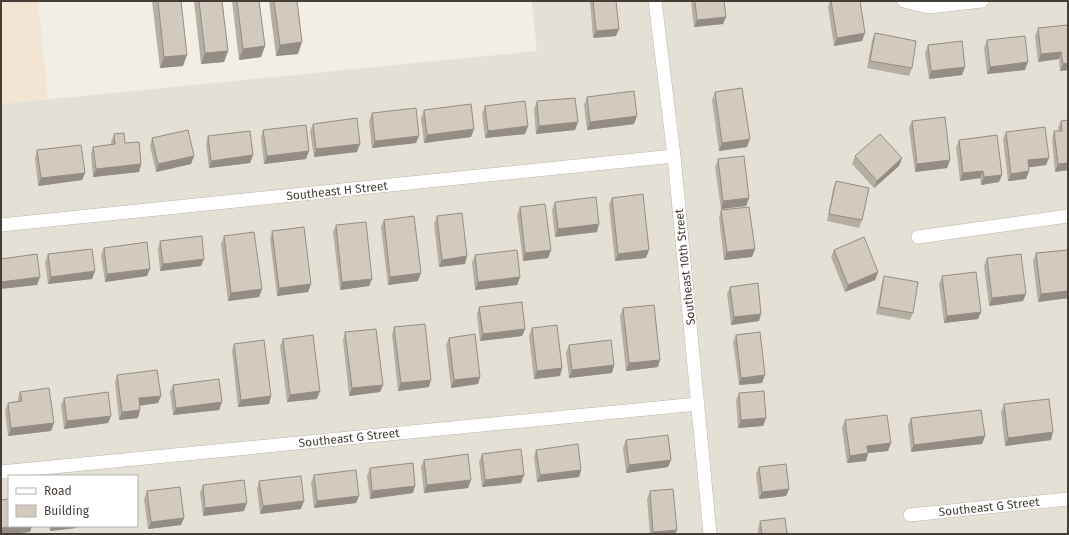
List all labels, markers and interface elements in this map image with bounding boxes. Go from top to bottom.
street label: Southeast H Street [286,179,389,203]
street label: Southeast 10th Street [672,208,698,326]
street label: Southeast G Street [298,426,401,450]
legend [8,475,138,527]
text: Road [44,484,72,498]
street label: Southeast G Street [938,495,1041,519]
text: Building [44,504,90,518]

